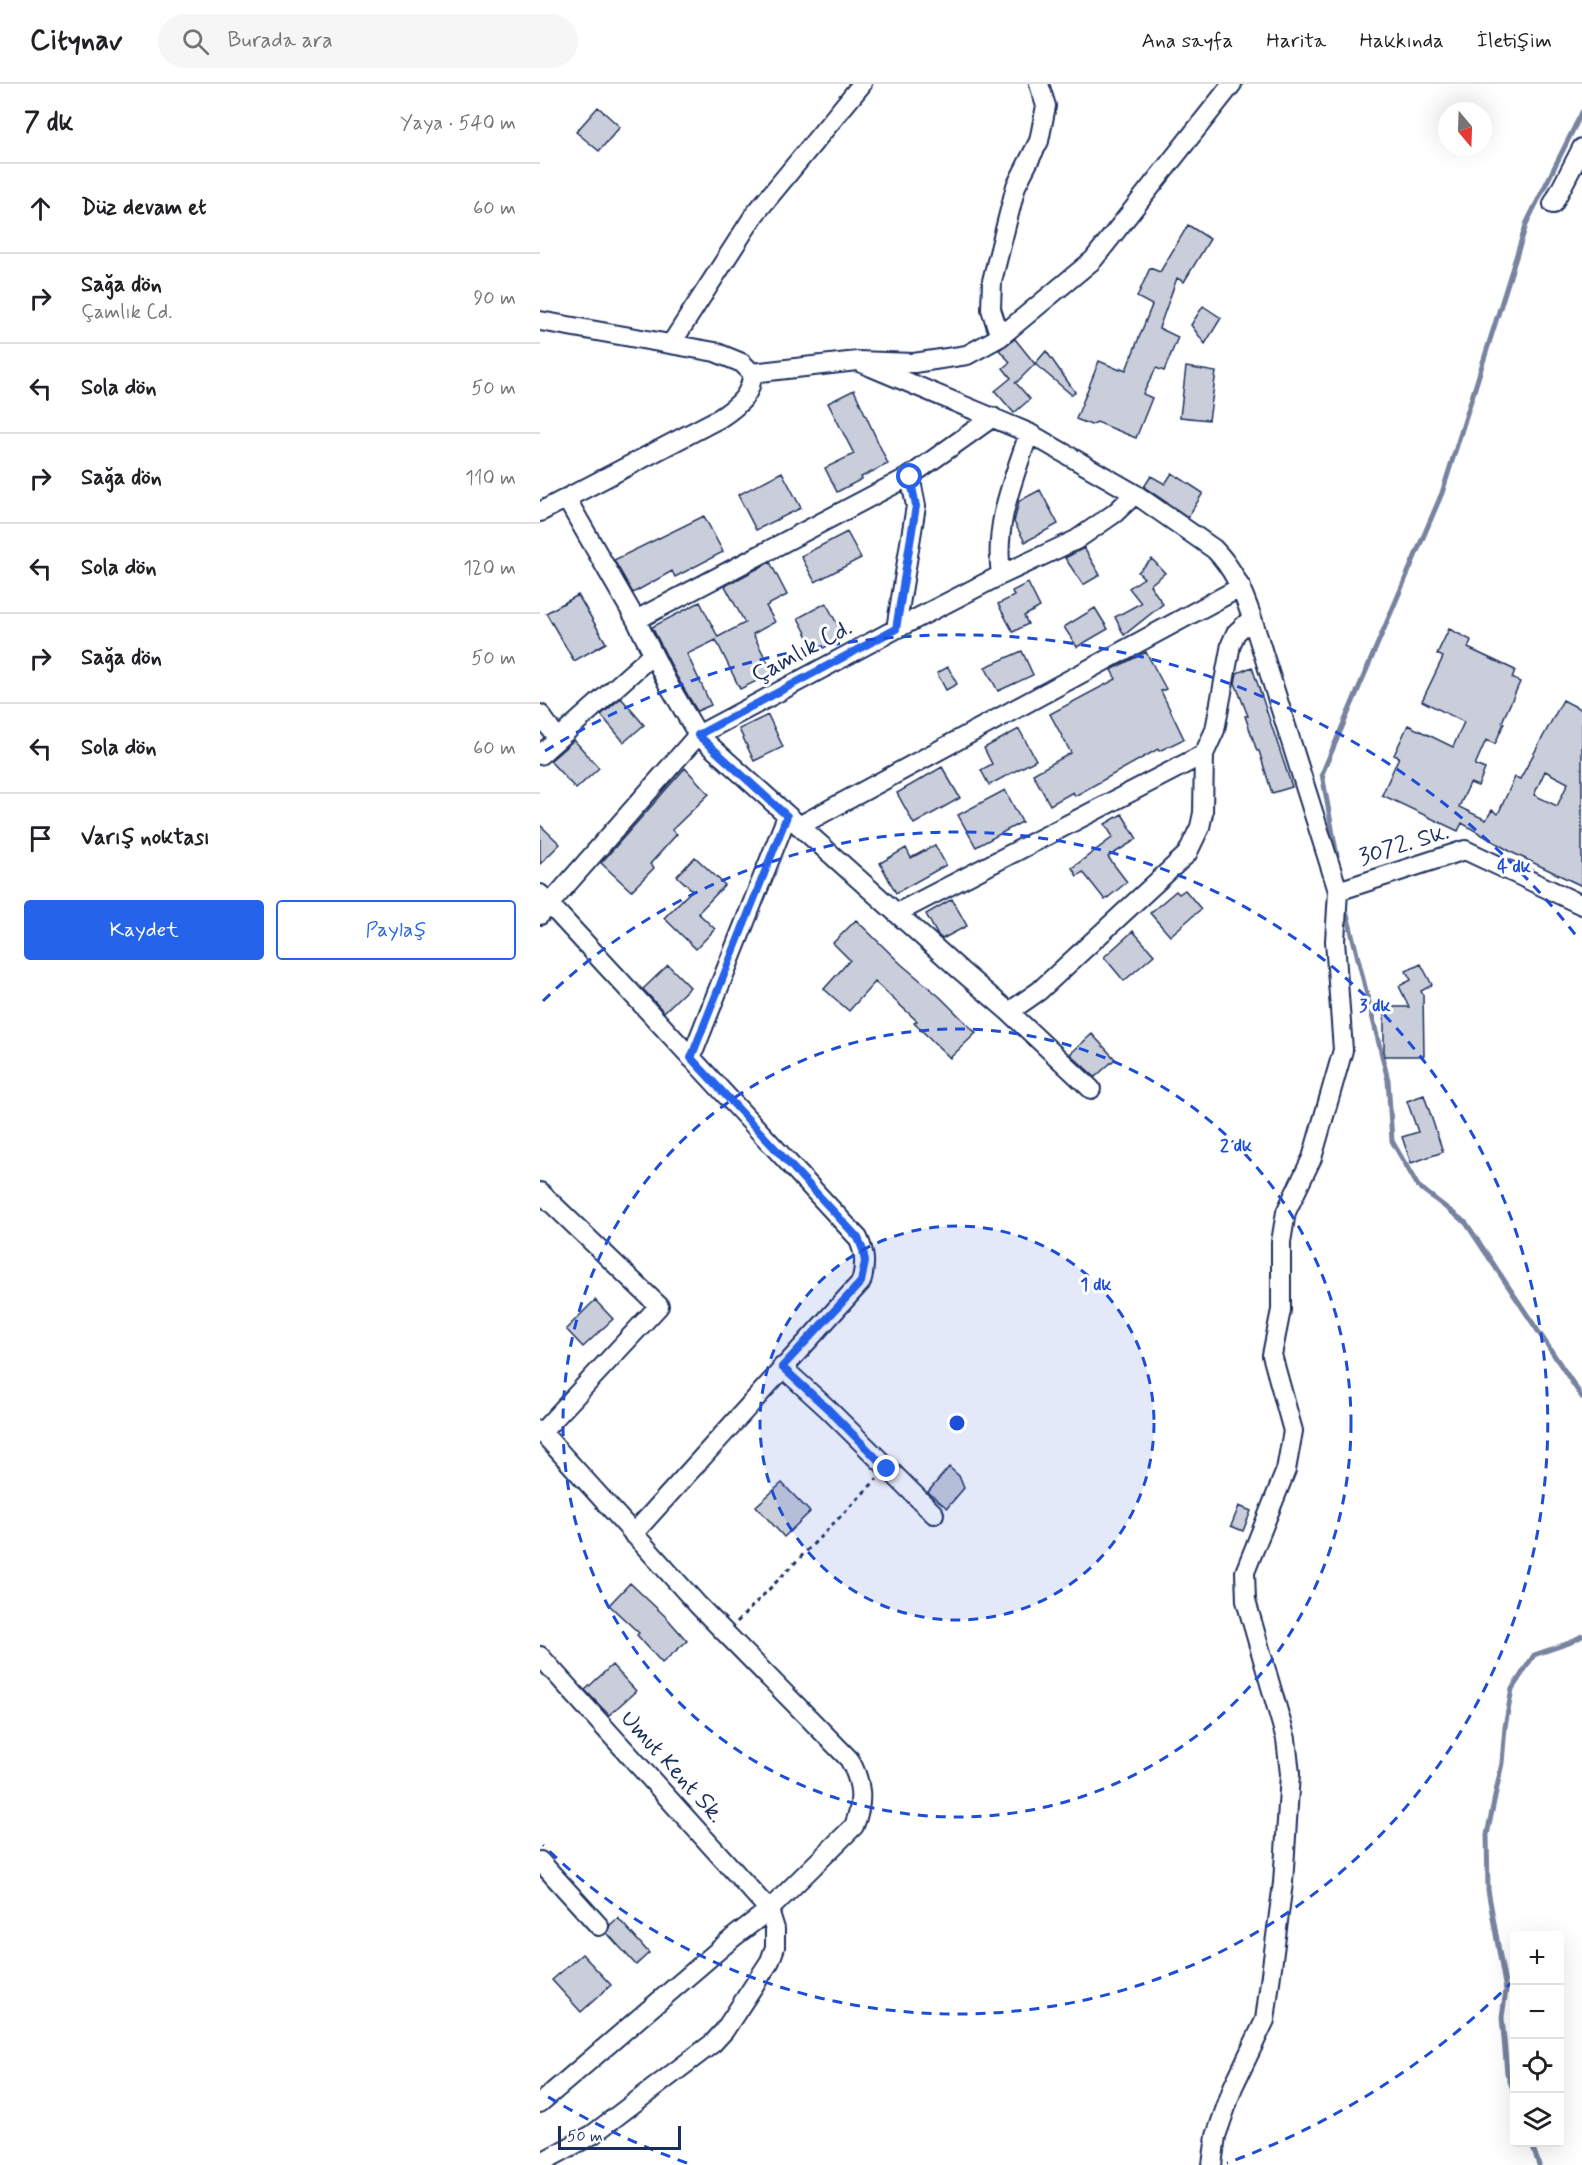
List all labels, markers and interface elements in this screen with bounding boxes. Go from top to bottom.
search box [158,14,578,68]
text: Citynav [30,23,122,60]
icon: search [179,25,212,58]
text: Burada ara [227,27,333,55]
text: Ana sayfa [1141,27,1233,55]
text: Harita [1266,27,1326,55]
text: Hakkında [1359,27,1444,55]
text: İletişim [1477,27,1552,55]
north arrow [1438,102,1492,156]
text: 7 dk [24,106,73,140]
text: Yaya · 540 m [400,110,516,137]
icon: ahead [24,192,57,225]
text: Düz devam et [81,194,206,222]
text: 60 m [473,195,516,222]
text: Sağa dön [81,271,162,299]
icon: right [24,282,57,315]
text: 90 m [473,285,516,312]
text: Çamlık Cd. [81,299,172,326]
icon: left [24,372,57,405]
text: Sola dön [81,374,157,402]
text: 50 m [471,375,516,402]
icon: right [24,462,57,495]
route start [896,463,922,489]
text: Sağa dön [81,464,162,492]
text: 110 m [465,465,516,492]
icon: left [24,552,57,585]
text: Sola dön [81,554,157,582]
text: 120 m [463,555,516,582]
street label: Çamlık Cd. [746,613,858,691]
icon: right [24,642,57,675]
text: Sağa dön [81,644,162,672]
text: 50 m [471,645,516,672]
icon: left [24,732,57,765]
text: Sola dön [81,734,157,762]
text: 60 m [473,735,516,762]
street label: 3072. Sk. [1355,817,1453,873]
icon: arrive [24,822,57,855]
text: Varış noktası [81,824,210,852]
text: 4 dk [1497,855,1532,879]
button: Kaydet [24,900,264,960]
button: Paylaş [276,900,516,960]
text: 3 dk [1359,994,1392,1018]
text: 2 dk [1220,1134,1253,1158]
text: 1 dk [1080,1273,1112,1297]
centre of rings [947,1413,967,1433]
route end [873,1455,899,1481]
street label: Umut Kent Sk. [613,1704,731,1830]
map controls [1510,1931,1564,2147]
button: + [1510,1931,1564,1985]
button: − [1510,1985,1564,2039]
button: locate [1510,2039,1564,2093]
button: layers [1510,2093,1564,2147]
scale bar [558,2123,681,2150]
text: 50 m [567,2126,603,2147]

